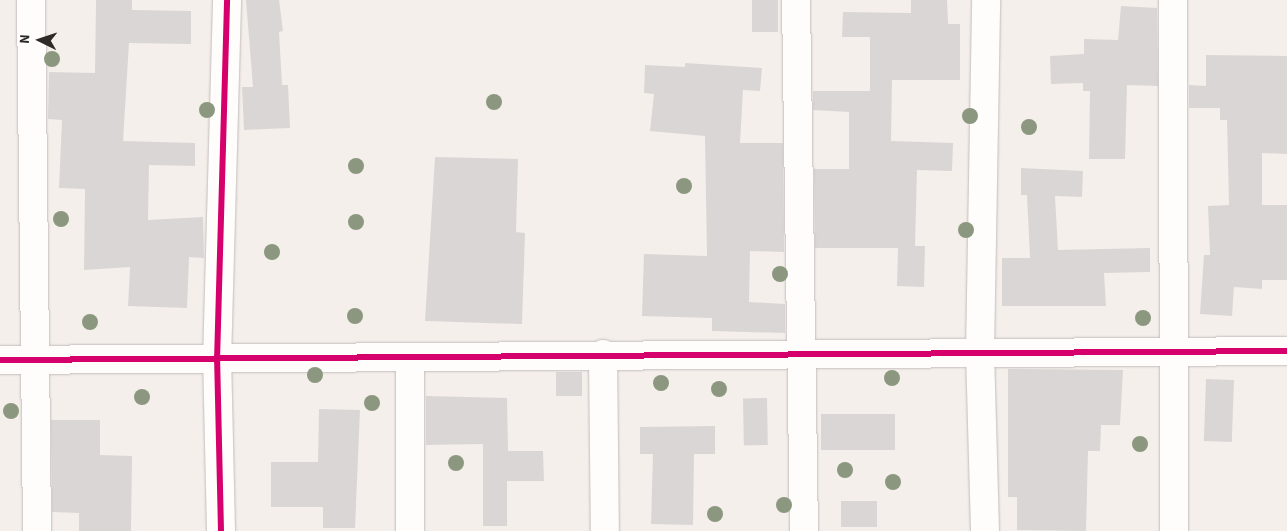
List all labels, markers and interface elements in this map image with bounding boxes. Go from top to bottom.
north arrow [15,15,65,65]
text: N [15,34,35,44]

